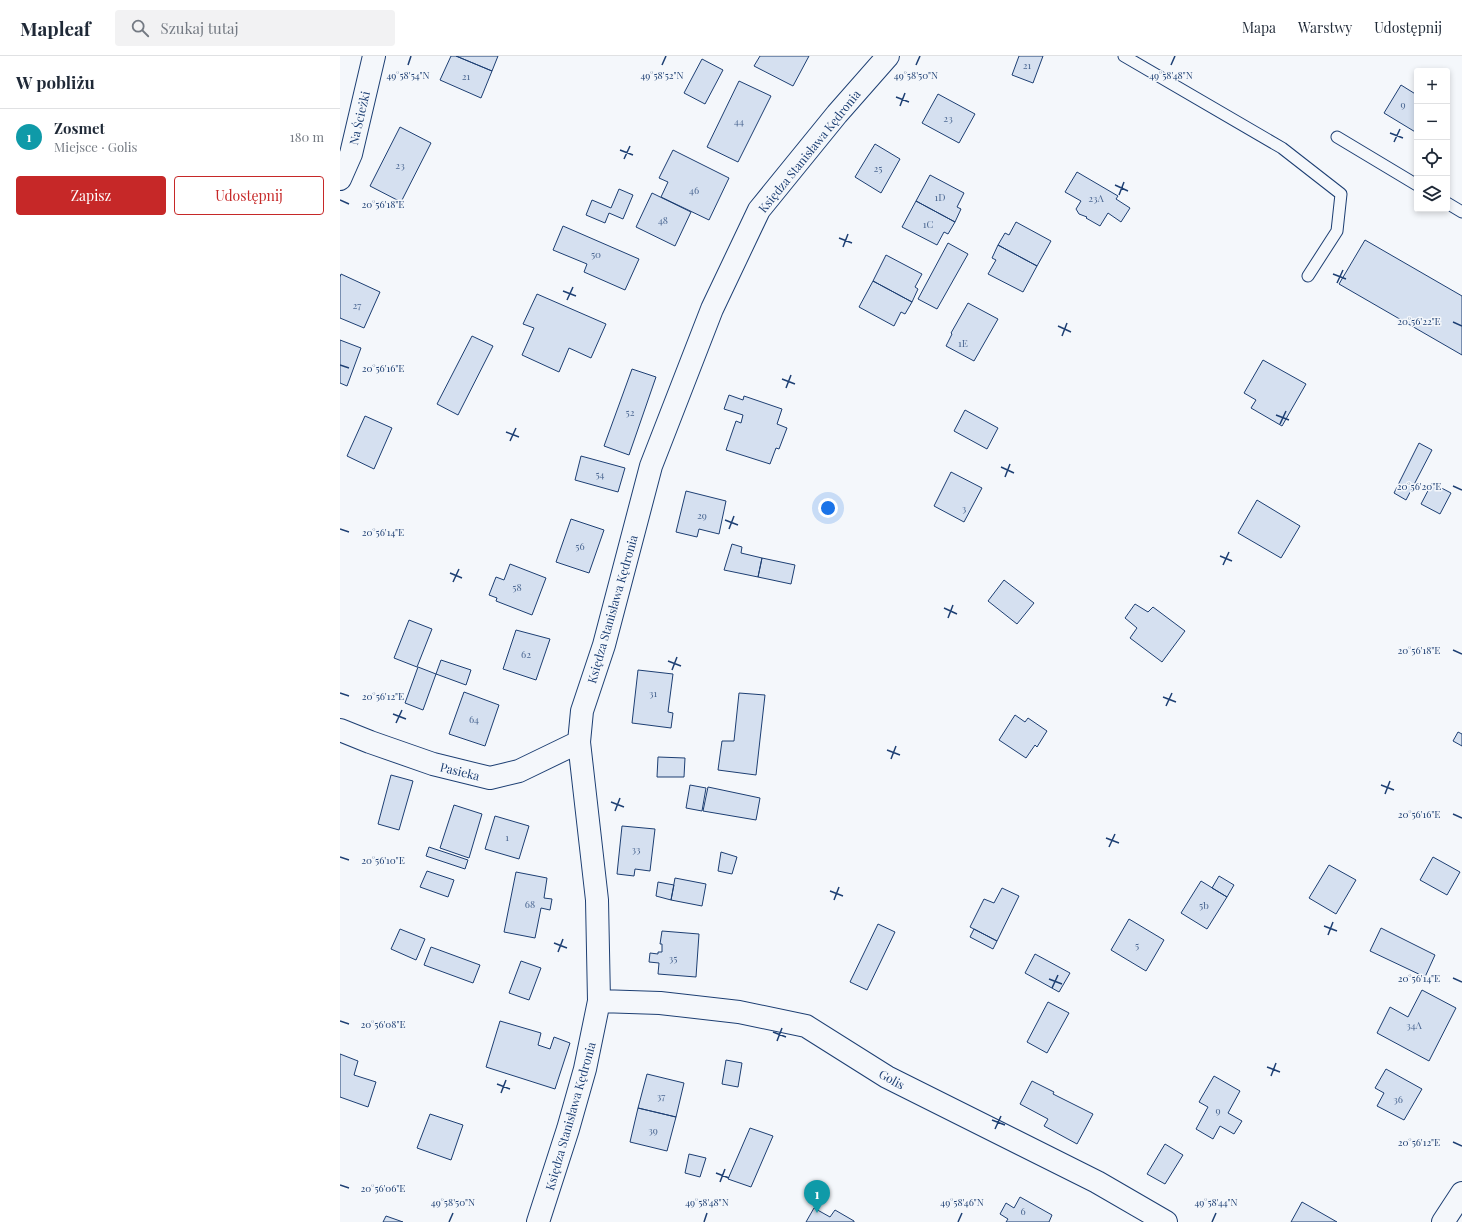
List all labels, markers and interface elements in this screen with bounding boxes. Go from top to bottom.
search box [115,10,395,46]
text: Mapleaf [20,15,91,41]
icon: search [129,17,151,39]
text: Szukaj tutaj [161,18,238,38]
text: Mapa [1242,18,1276,37]
text: Warstwy [1298,18,1352,37]
text: Udostępnij [1374,18,1442,37]
house number: 21 [1023,58,1032,72]
text: 49°58'54"N [386,68,430,82]
text: 49°58'52"N [640,68,684,82]
text: 49°58'50"N [894,68,938,82]
text: 49°58'48"N [1149,68,1193,82]
map controls [1414,68,1450,212]
button: + [1414,68,1450,104]
house number: 21 [462,69,471,83]
text: W pobliżu [16,71,95,93]
street label: Księdza Stanisława Kędronia [754,86,864,216]
street label: Na Ścieżki [345,89,373,146]
house number: 9 [1400,97,1406,111]
button: − [1414,104,1450,140]
house number: 23 [943,111,953,125]
house number: 44 [734,114,744,128]
text: Zosmet [54,118,105,138]
text: 1 [27,128,31,145]
text: 180 m [290,128,324,145]
text: Miejsce · Golis [54,138,137,155]
button: locate [1414,140,1450,176]
house number: 23 [395,158,405,172]
house number: 25 [874,161,882,175]
button: Zapisz [16,176,166,215]
button: Udostępnij [174,176,324,215]
button: layers [1414,176,1450,212]
house number: 46 [689,183,699,197]
house number: 1D [935,190,945,204]
house number: 23A [1088,191,1104,205]
text: 20°56'18"E [362,197,404,211]
house number: 48 [658,213,668,227]
house number: 1C [923,217,933,231]
house number: 50 [591,247,601,261]
house number: 27 [353,298,361,312]
text: 20°56'22"E [1397,314,1441,328]
house number: 1E [958,336,968,350]
text: 20°56'16"E [362,361,404,375]
house number: 52 [626,405,635,419]
house number: 54 [595,467,605,481]
text: 20°56'20"E [1397,479,1441,493]
your location [818,498,838,518]
house number: 3 [962,501,967,515]
house number: 29 [697,508,707,522]
text: 20°56'14"E [362,525,404,539]
street label: Księdza Stanisława Kędronia [583,533,641,685]
house number: 56 [575,539,585,553]
house number: 58 [512,580,522,594]
text: 20°56'18"E [1398,643,1440,657]
house number: 62 [521,647,531,661]
house number: 31 [649,686,657,700]
text: 20°56'12"E [362,689,404,703]
house number: 64 [469,712,479,726]
street label: Pasieka [438,758,482,784]
text: 20°56'16"E [1398,807,1440,821]
house number: 1 [505,830,509,844]
house number: 33 [631,842,641,856]
text: 20°56'10"E [361,853,405,867]
house number: 68 [525,897,535,911]
house number: 5b [1199,898,1209,912]
house number: 5 [1135,938,1139,952]
house number: 35 [669,951,677,965]
text: 20°56'14"E [1398,971,1440,985]
text: 20°56'08"E [361,1017,406,1031]
house number: 34A [1406,1018,1423,1032]
street label: Księdza Stanisława Kędronia [541,1040,599,1192]
street label: Golis [876,1065,908,1093]
house number: 37 [657,1089,665,1103]
house number: 36 [1393,1092,1403,1106]
house number: 9 [1215,1103,1221,1117]
house number: 39 [648,1123,658,1137]
text: 20°56'12"E [1398,1135,1440,1149]
pin: 1 [804,1180,830,1213]
text: 20°56'06"E [361,1181,405,1195]
text: 49°58'50"N [431,1195,475,1209]
text: 49°58'48"N [685,1195,729,1209]
text: 49°58'46"N [940,1195,984,1209]
text: 49°58'44"N [1194,1195,1238,1209]
house number: 6 [1020,1204,1026,1218]

